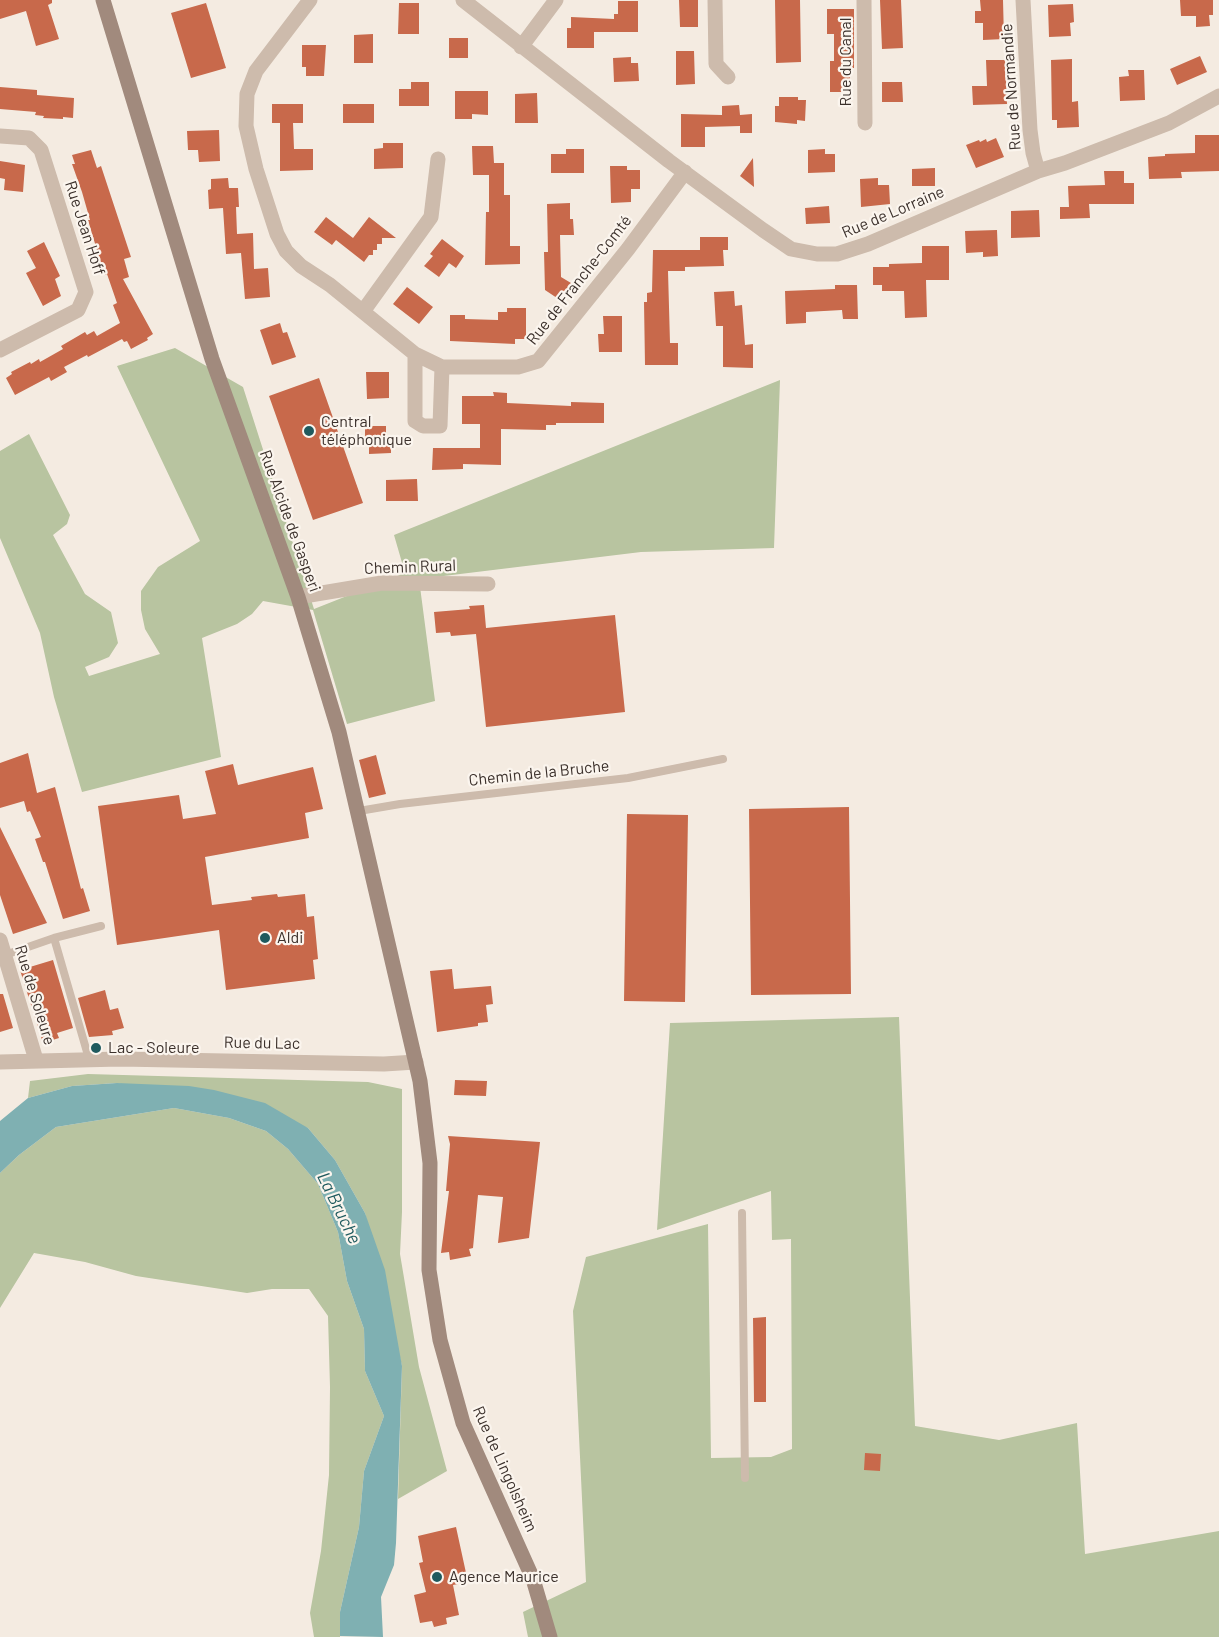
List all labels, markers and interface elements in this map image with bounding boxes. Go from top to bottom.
street label: Rue du Canal [836,18,856,106]
street label: Rue de Normandie [997,23,1025,151]
street label: Rue Jean Hoff [61,178,109,278]
street label: Rue de Lorraine [839,182,947,242]
street label: Rue de Franche-Comté [522,211,636,349]
place label: Central téléphonique [321,412,412,450]
marker: Central téléphonique [302,424,316,438]
street label: Rue Alcide de Gasperi [255,447,325,595]
street label: Chemin Rural [364,556,456,578]
street label: Chemin de la Bruche [468,756,610,790]
place label: Aldi [277,928,303,948]
marker: Aldi [258,931,272,945]
street label: Rue de Soleure [11,943,59,1047]
street label: Rue du Lac [224,1033,300,1053]
place label: Lac - Soleure [108,1038,199,1058]
marker: Lac - Soleure [89,1041,103,1055]
water label: La Bruche [312,1169,366,1247]
street label: Rue de Lingolsheim [469,1403,541,1535]
place label: Agence Maurice [449,1567,559,1587]
marker: Agence Maurice [430,1570,444,1584]

